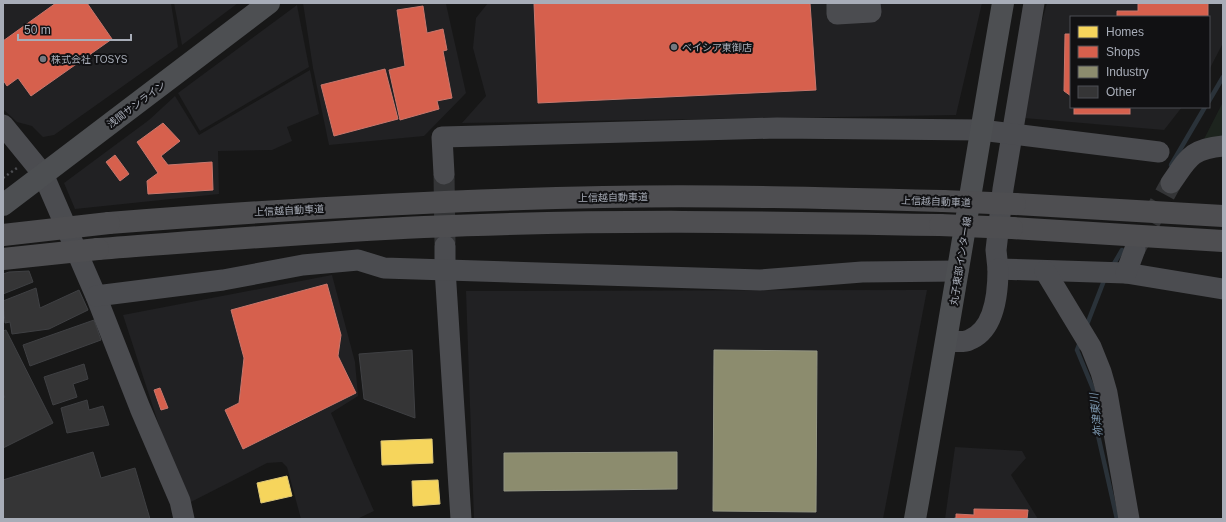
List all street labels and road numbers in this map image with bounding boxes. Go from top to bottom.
street label: 浅間サンライン [105,79,168,130]
street label: 上信越自動車道 [578,191,648,204]
street label: 上信越自動車道 [901,195,971,208]
street label: 上信越自動車道 [254,203,324,218]
street label: 丸子東部インター線 [948,216,973,306]

